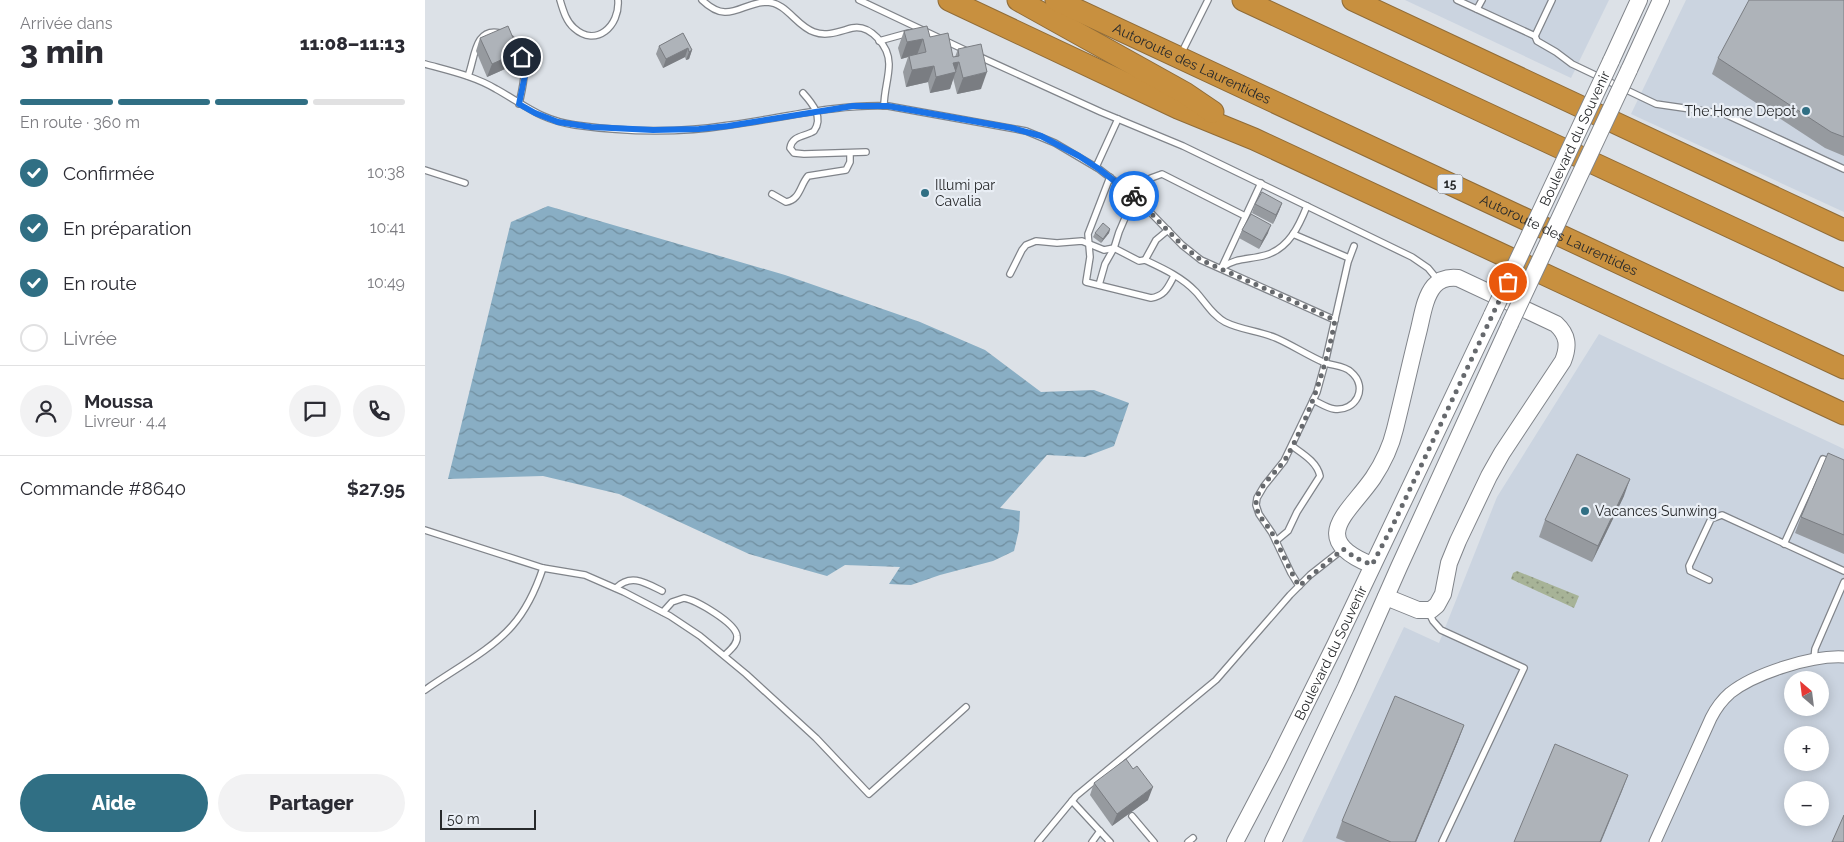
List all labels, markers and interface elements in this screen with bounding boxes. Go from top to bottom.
text: Arrivée dans [20,14,112,33]
street label: Autoroute des Laurentides [1111,20,1274,107]
text: 11:08–11:13 [300,32,405,54]
text: 3 min [20,33,104,70]
pin [501,36,543,78]
icon: home [508,43,536,71]
street label: Boulevard du Souvenir [1536,68,1613,208]
place label: The Home Depot [1685,103,1796,119]
marker: The Home Depot [1800,105,1812,117]
text: En route · 360 m [20,113,140,132]
icon: check [20,159,48,187]
text: Confirmée [63,162,154,184]
text: 10:38 [367,163,405,182]
courier [1109,171,1159,221]
road number: 15 [1437,174,1463,193]
place label: Illumi par Cavalia [935,177,995,209]
icon: bike [1120,182,1148,210]
marker: Illumi par Cavalia [919,187,931,199]
street label: Autoroute des Laurentides [1477,191,1640,279]
icon: check [20,214,48,242]
text: En préparation [63,217,192,239]
text: 10:41 [370,218,405,237]
pin [1487,261,1529,303]
icon: bag [1494,268,1522,296]
icon: check [20,269,48,297]
text: En route [63,272,137,294]
text: 10:49 [367,273,405,292]
text: Livrée [63,327,117,349]
button: person [20,385,72,437]
button: chat [289,385,341,437]
button: phone [353,385,405,437]
text: Moussa [84,390,153,412]
text: Livreur · 4.4 [84,412,167,431]
text: Commande #8640 [20,477,186,499]
text: $27.95 [347,477,405,499]
place label: Vacances Sunwing [1595,503,1717,519]
marker: Vacances Sunwing [1579,505,1591,517]
street label: Boulevard du Souvenir [1291,583,1370,722]
north arrow [1784,671,1829,716]
map controls [1784,671,1829,826]
button: + [1784,726,1829,771]
button: Aide [20,774,208,832]
button: Partager [218,774,405,832]
button: − [1784,781,1829,826]
scale bar [440,807,536,830]
text: 50 m [447,811,480,827]

